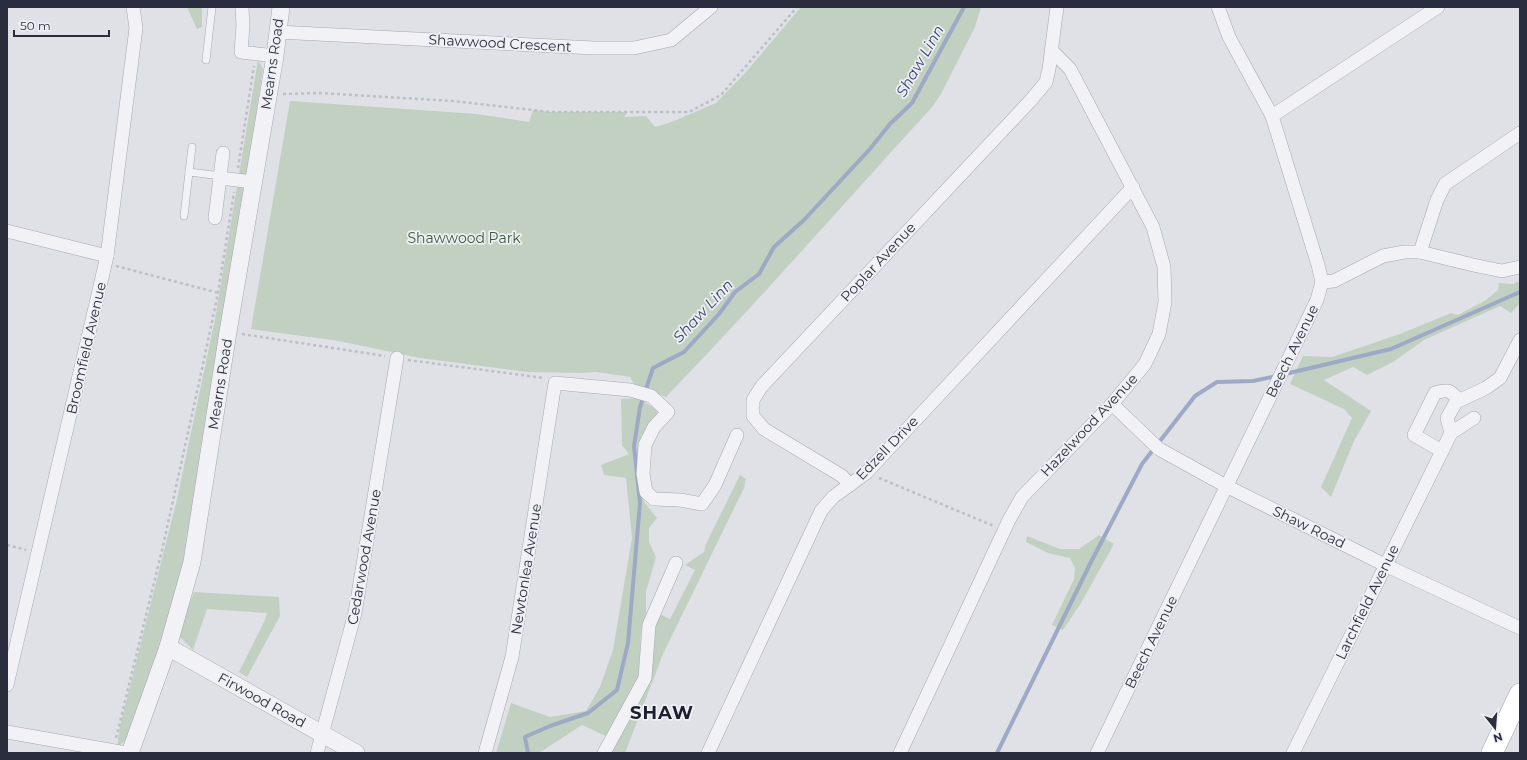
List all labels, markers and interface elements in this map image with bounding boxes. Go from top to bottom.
scale bar [14,12,109,38]
street label: Mearns Road [257,17,287,111]
text: 50 m [20,18,51,33]
water label: Shaw Linn [891,21,948,100]
street label: Shawwood Crescent [428,30,572,56]
street label: Poplar Avenue [837,218,919,306]
park label: Shawwood Park [407,229,521,247]
water label: Shaw Linn [668,275,737,346]
street label: Broomfield Avenue [62,280,110,416]
street label: Beech Avenue [1262,302,1322,400]
street label: Mearns Road [204,337,236,431]
street label: Hazelwood Avenue [1037,370,1141,480]
street label: Edzell Drive [852,412,922,484]
street label: Cedarwood Avenue [343,488,385,626]
street label: Newtonlea Avenue [507,502,545,636]
street label: Shaw Road [1270,502,1348,552]
street label: Larchfield Avenue [1331,541,1403,663]
street label: Beech Avenue [1121,593,1181,691]
street label: Firwood Road [215,668,309,732]
district label: SHAW [630,702,694,724]
north arrow [1475,708,1515,748]
text: N [1492,730,1504,746]

